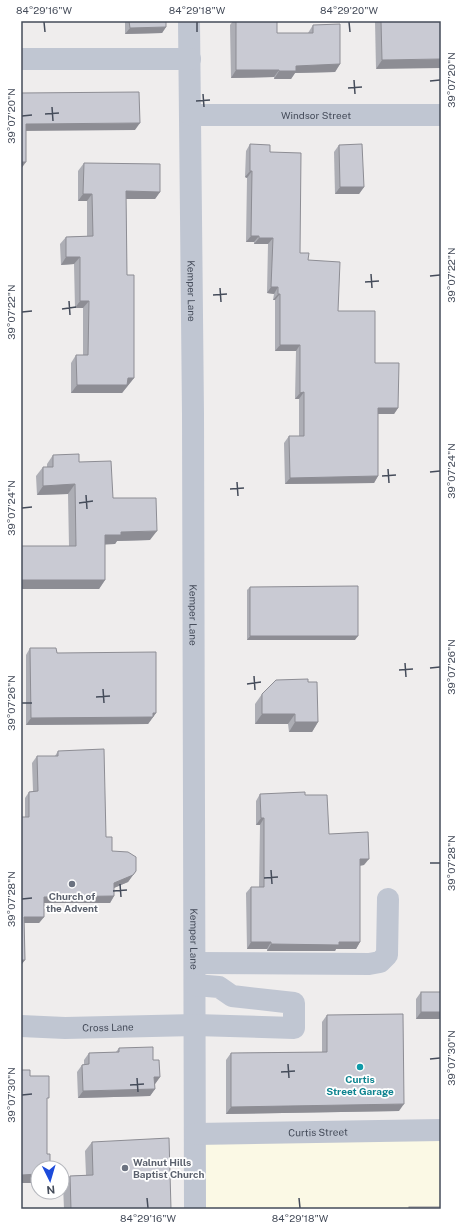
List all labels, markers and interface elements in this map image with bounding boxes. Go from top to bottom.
text: 84°29'16"W [16,4,73,16]
text: 84°29'18"W [169,4,226,16]
text: 84°29'20"W [320,4,378,16]
text: 39°07'20"N [445,52,457,108]
text: 39°07'20"N [5,88,17,144]
street label: Windsor Street [281,109,351,121]
text: 39°07'22"N [445,247,457,303]
street label: Kemper Lane [185,260,198,322]
text: 39°07'22"N [5,284,17,340]
text: 39°07'24"N [445,443,457,499]
text: 39°07'24"N [5,480,17,536]
street label: Kemper Lane [187,584,200,646]
text: 39°07'26"N [445,639,457,695]
text: 39°07'26"N [5,675,17,731]
text: 39°07'28"N [445,835,457,891]
text: 39°07'28"N [5,871,17,927]
marker: Church of the Advent [67,879,77,889]
place label: Church of the Advent [46,890,98,914]
street label: Kemper Lane [188,908,200,970]
street label: Cross Lane [82,1020,134,1034]
text: 39°07'30"N [445,1030,457,1086]
marker: Curtis Street Garage [355,1062,365,1072]
text: 39°07'30"N [5,1067,17,1123]
place label: Curtis Street Garage [326,1073,394,1097]
street label: Curtis Street [288,1126,348,1138]
place label: Walnut Hills Baptist Church [133,1156,205,1180]
north arrow [30,1160,70,1200]
marker: Walnut Hills Baptist Church [120,1163,130,1173]
text: N [46,1184,56,1196]
text: 84°29'16"W [120,1212,177,1224]
text: 84°29'18"W [272,1212,329,1224]

